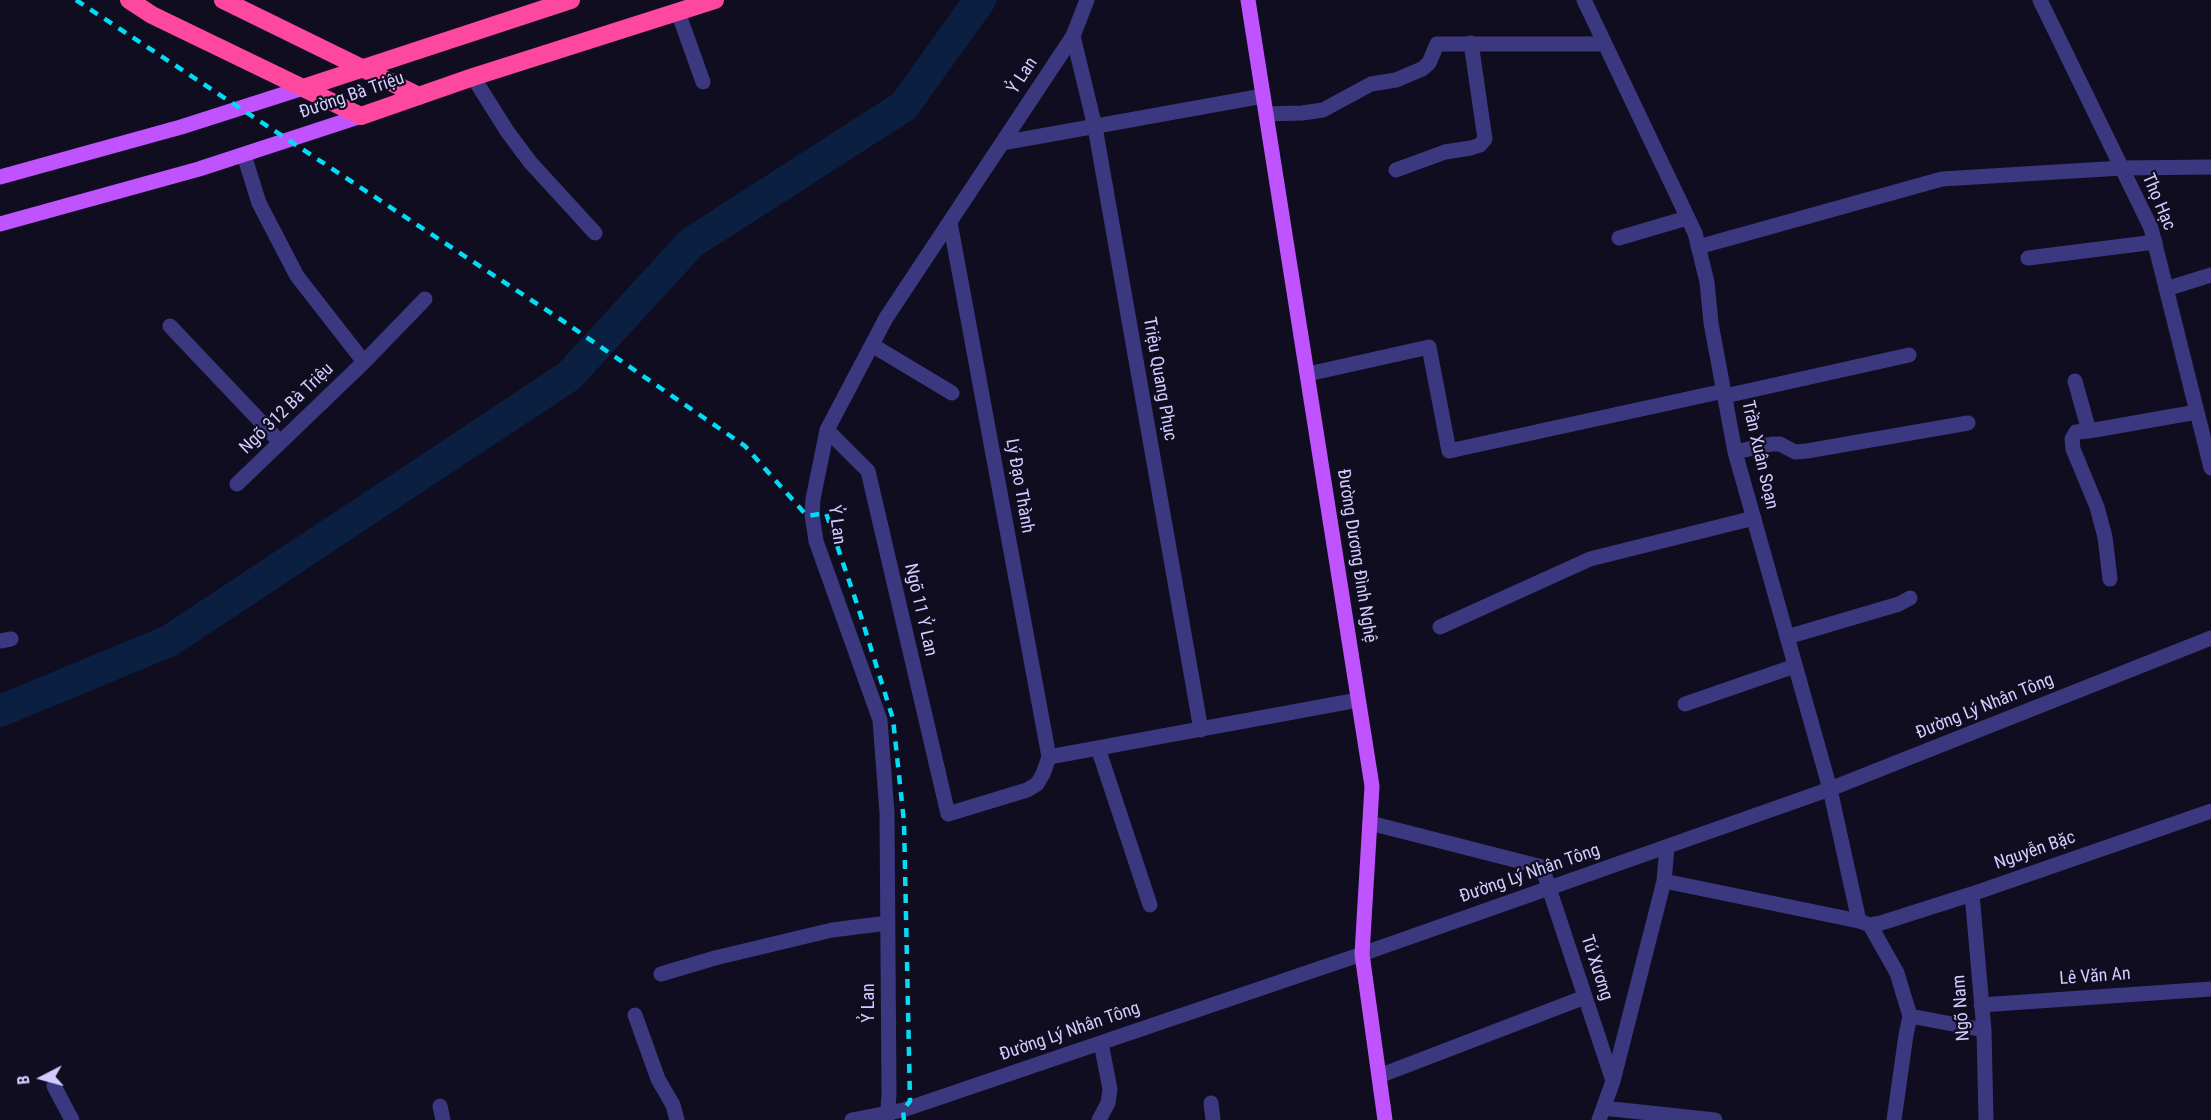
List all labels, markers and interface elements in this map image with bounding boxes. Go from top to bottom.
street label: Ỷ Lan [1003,54,1043,98]
street label: Đường Bà Triệu [297,68,407,124]
street label: Thọ Hạc [2136,170,2180,234]
street label: Triệu Quang Phục [1137,316,1181,442]
street label: Ngõ 312 Bà Triệu [236,359,338,459]
street label: Trần Xuân Soạn [1736,399,1782,511]
street label: Lý Đạo Thành [1000,437,1038,535]
street label: Đường Dương Đình Nghệ [1332,468,1380,644]
street label: Ỷ Lan [823,504,849,546]
street label: Ngõ 11 Ỷ Lan [899,561,941,659]
street label: Đường Lý Nhân Tông [1913,670,2057,744]
street label: Nguyễn Bặc [1992,827,2078,875]
street label: Đường Lý Nhân Tông [1457,840,1603,908]
street label: Tú Xương [1575,932,1617,1004]
street label: Lê Văn An [2059,964,2131,990]
street label: Ngõ Nam [1949,974,1975,1042]
street label: Ỷ Lan [858,983,880,1023]
street label: Đường Lý Nhân Tông [997,998,1143,1066]
north arrow [12,1048,72,1108]
text: B [14,1074,34,1085]

